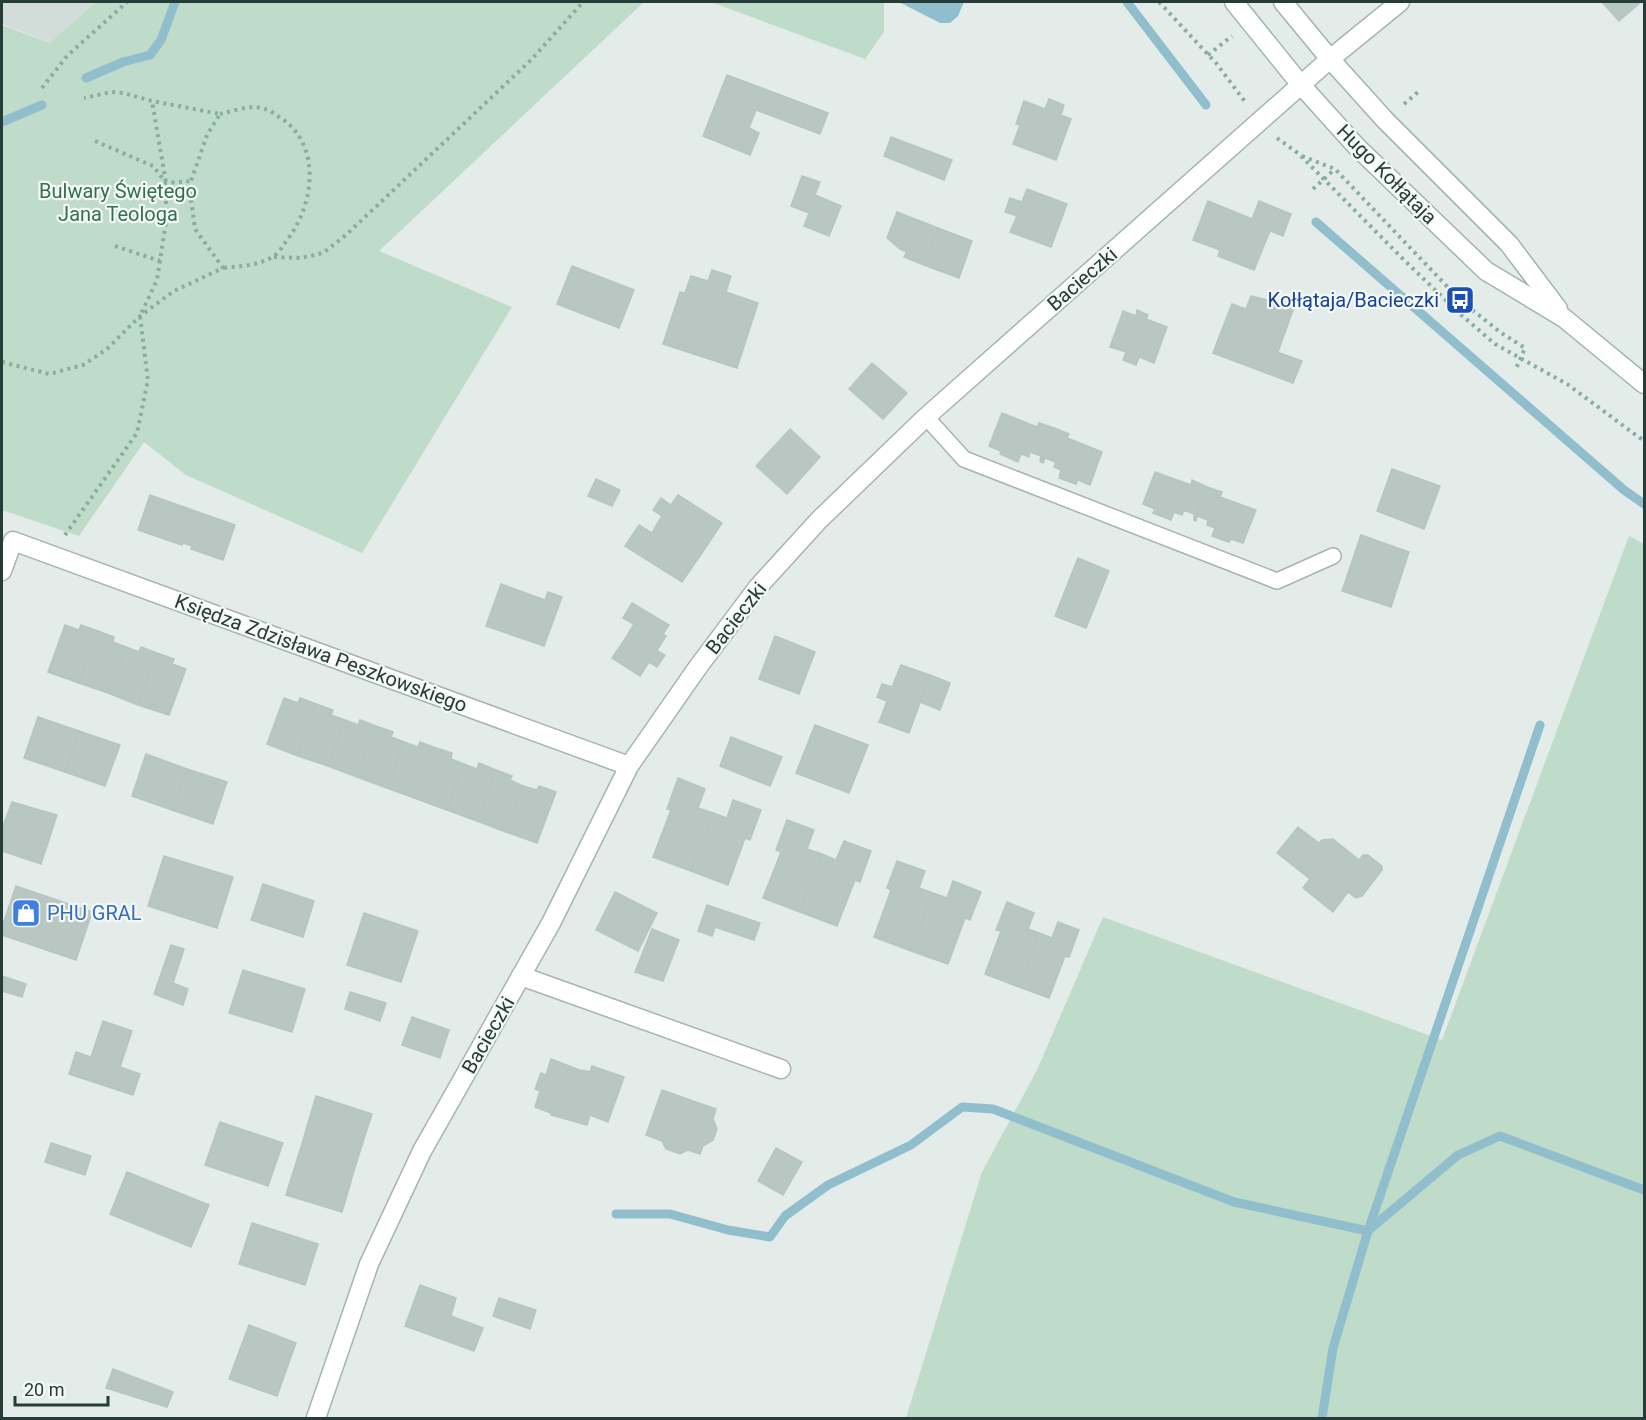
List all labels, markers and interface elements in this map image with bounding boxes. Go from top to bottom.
street label: Hugo Kołłątaja [1332,119,1442,229]
park label: Bulwary Świętego Jana Teologa [39,179,197,226]
street label: Bacieczki [1042,242,1122,316]
bus stop icon: Kołłątaja/Bacieczki [1444,284,1476,316]
place label: Kołłątaja/Bacieczki [1268,288,1439,312]
street label: Bacieczki [700,577,772,659]
street label: Księdza Zdzisława Peszkowskiego [172,589,470,717]
shop icon: PHU GRAL [10,897,42,929]
place label: PHU GRAL [47,901,142,925]
street label: Bacieczki [456,992,520,1078]
scale bar [15,1369,108,1407]
text: 20 m [24,1379,64,1400]

